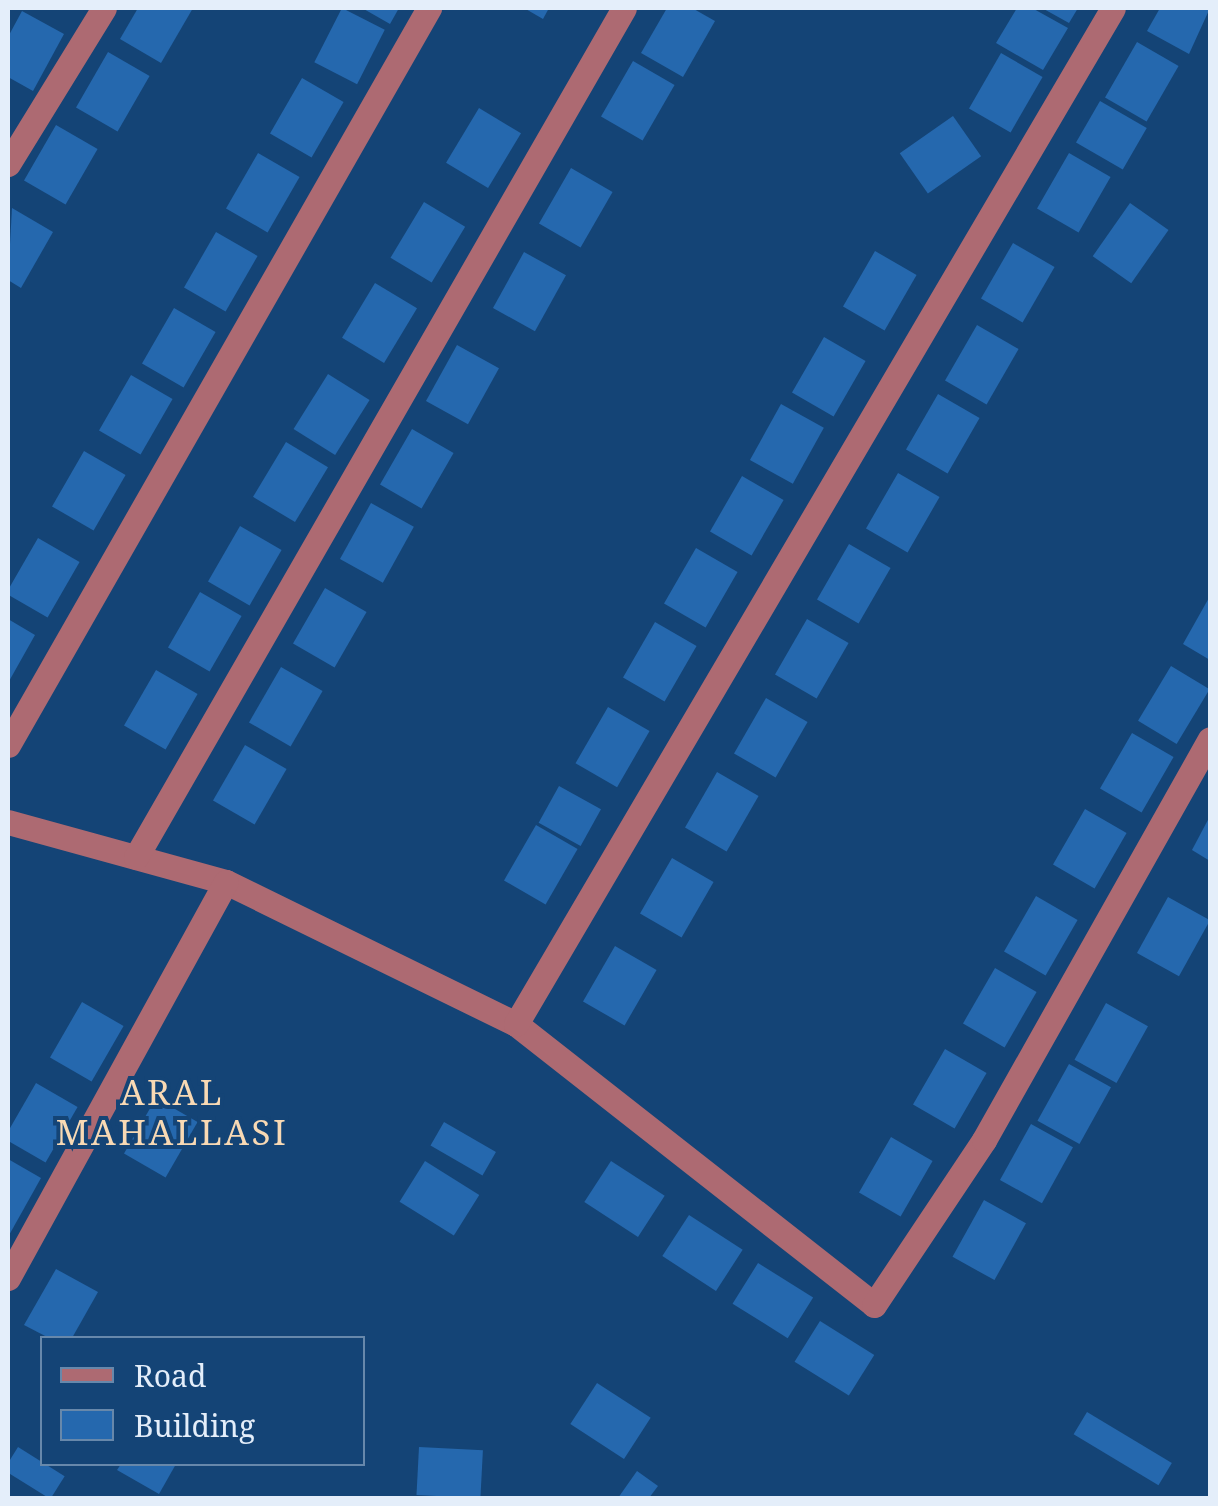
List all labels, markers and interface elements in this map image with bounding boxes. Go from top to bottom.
district label: ARAL MAHALLASI [56,1071,288,1153]
legend [40,1336,365,1466]
text: Road [134,1355,206,1396]
text: Building [134,1405,255,1446]

